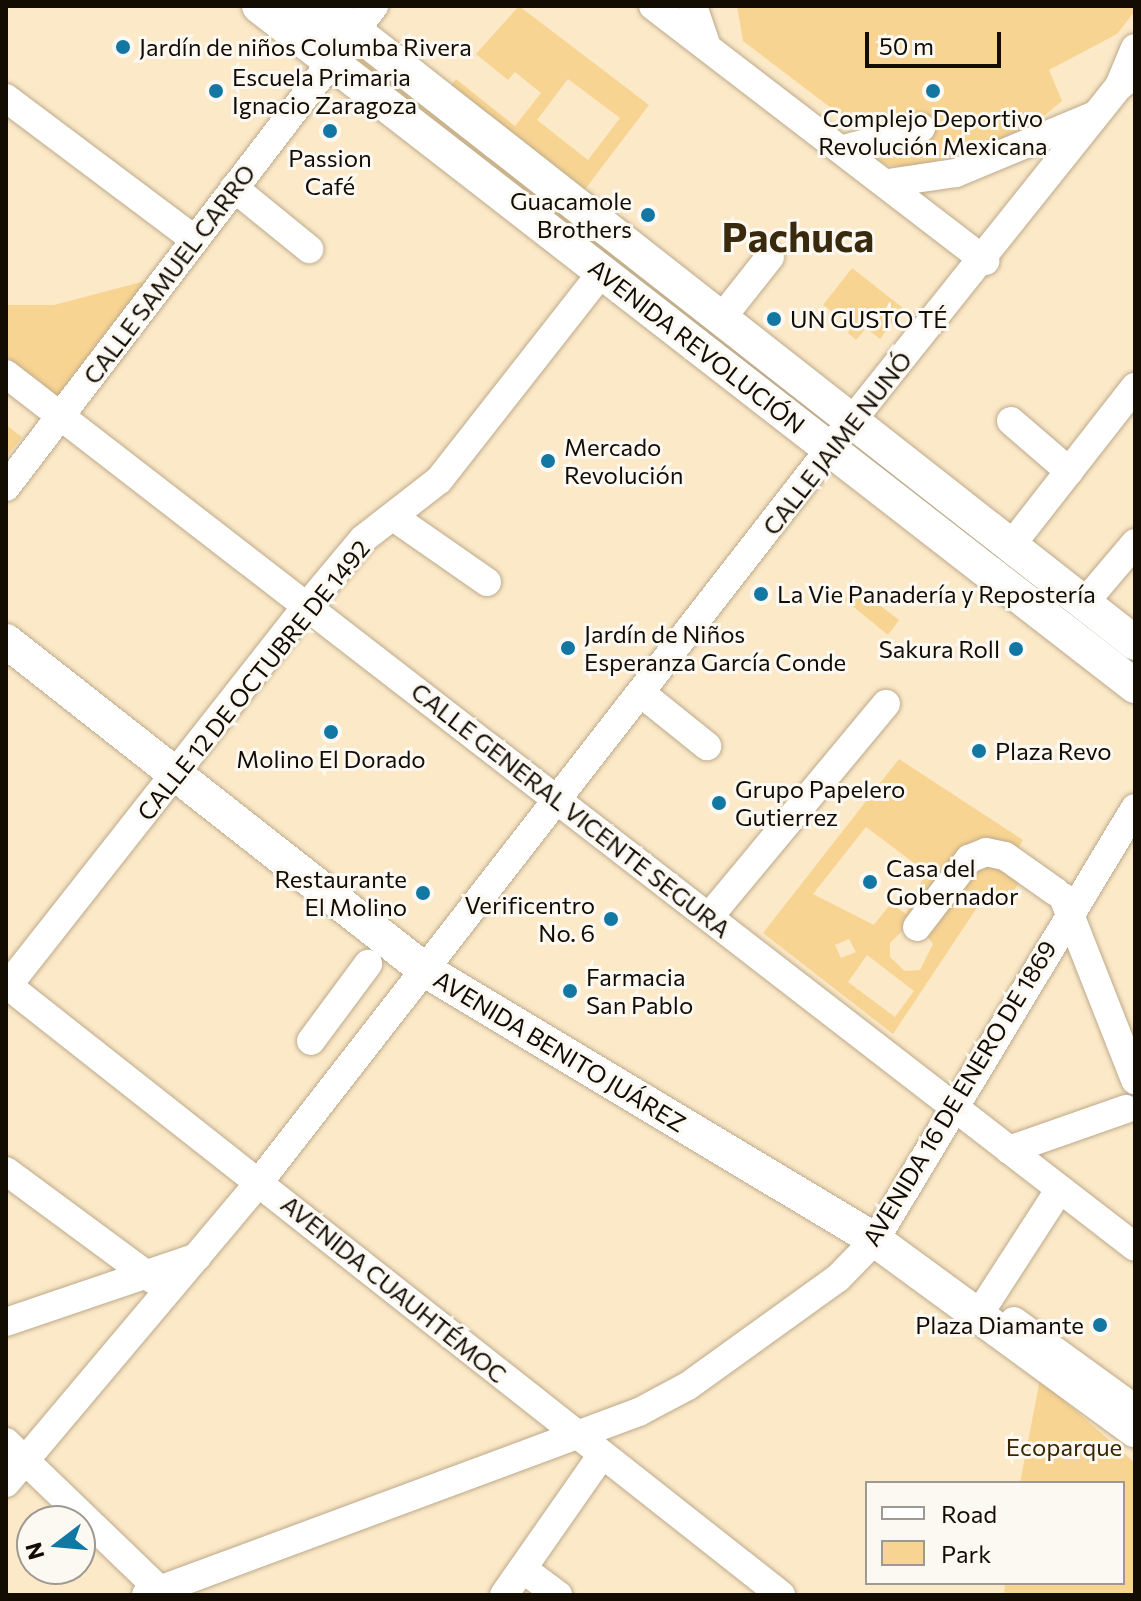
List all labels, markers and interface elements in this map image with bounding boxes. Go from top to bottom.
scale bar [869,16,1005,66]
text: 50 m [879,31,934,60]
place label: Jardín de niños Columba Rivera [139,33,472,61]
marker: Jardín de niños Columba Rivera [114,38,132,56]
place label: Escuela Primaria Ignacio Zaragoza [232,63,417,119]
marker: Escuela Primaria Ignacio Zaragoza [207,82,225,100]
marker: Complejo Deportivo Revolución Mexicana [924,82,942,100]
place label: Complejo Deportivo Revolución Mexicana [818,104,1048,160]
marker: Passion Café [321,122,339,140]
place label: Passion Café [288,144,372,200]
street label: CALLE SAMUEL CARRO [77,159,261,389]
place label: Guacamole Brothers [510,187,632,243]
marker: Guacamole Brothers [639,206,657,224]
district label: Pachuca [722,212,874,260]
street label: AVENIDA REVOLUCIÓN [583,253,811,439]
place label: UN GUSTO TÉ [790,305,948,333]
marker: UN GUSTO TÉ [765,310,783,328]
street label: CALLE JAIME NUNÓ [756,346,918,540]
place label: Mercado Revolución [564,433,684,489]
marker: Mercado Revolución [539,452,557,470]
street label: CALLE 12 DE OCTUBRE DE 1492 [131,534,375,826]
place label: La Vie Panadería y Repostería [777,580,1096,608]
marker: La Vie Panadería y Repostería [752,585,770,603]
place label: Jardín de Niños Esperanza García Conde [584,620,846,676]
place label: Sakura Roll [879,635,1000,663]
marker: Jardín de Niños Esperanza García Conde [559,639,577,657]
marker: Sakura Roll [1007,640,1025,658]
street label: CALLE GENERAL VICENTE SEGURA [406,677,736,943]
marker: Molino El Dorado [322,723,340,741]
place label: Plaza Revo [995,737,1112,765]
marker: Plaza Revo [970,742,988,760]
place label: Molino El Dorado [236,745,426,773]
place label: Grupo Papelero Gutierrez [735,775,905,831]
marker: Grupo Papelero Gutierrez [710,794,728,812]
place label: Casa del Gobernador [886,854,1018,910]
place label: Restaurante El Molino [274,865,407,921]
marker: Casa del Gobernador [861,873,879,891]
marker: Restaurante El Molino [414,884,432,902]
place label: Verificentro No. 6 [465,891,595,947]
marker: Verificentro No. 6 [602,910,620,928]
street label: AVENIDA 16 DE ENERO DE 1869 [856,935,1062,1251]
place label: Farmacia San Pablo [586,963,693,1019]
street label: AVENIDA BENITO JUÁREZ [429,964,691,1138]
marker: Farmacia San Pablo [561,982,579,1000]
street label: AVENIDA CUAUHTÉMOC [276,1189,512,1389]
place label: Plaza Diamante [915,1311,1084,1339]
marker: Plaza Diamante [1091,1316,1109,1334]
park label: Ecoparque [1006,1433,1122,1461]
legend [865,1481,1125,1585]
text: Road [941,1499,997,1528]
north arrow [16,1505,96,1585]
text: Park [941,1539,991,1568]
text: N [19,1540,50,1563]

